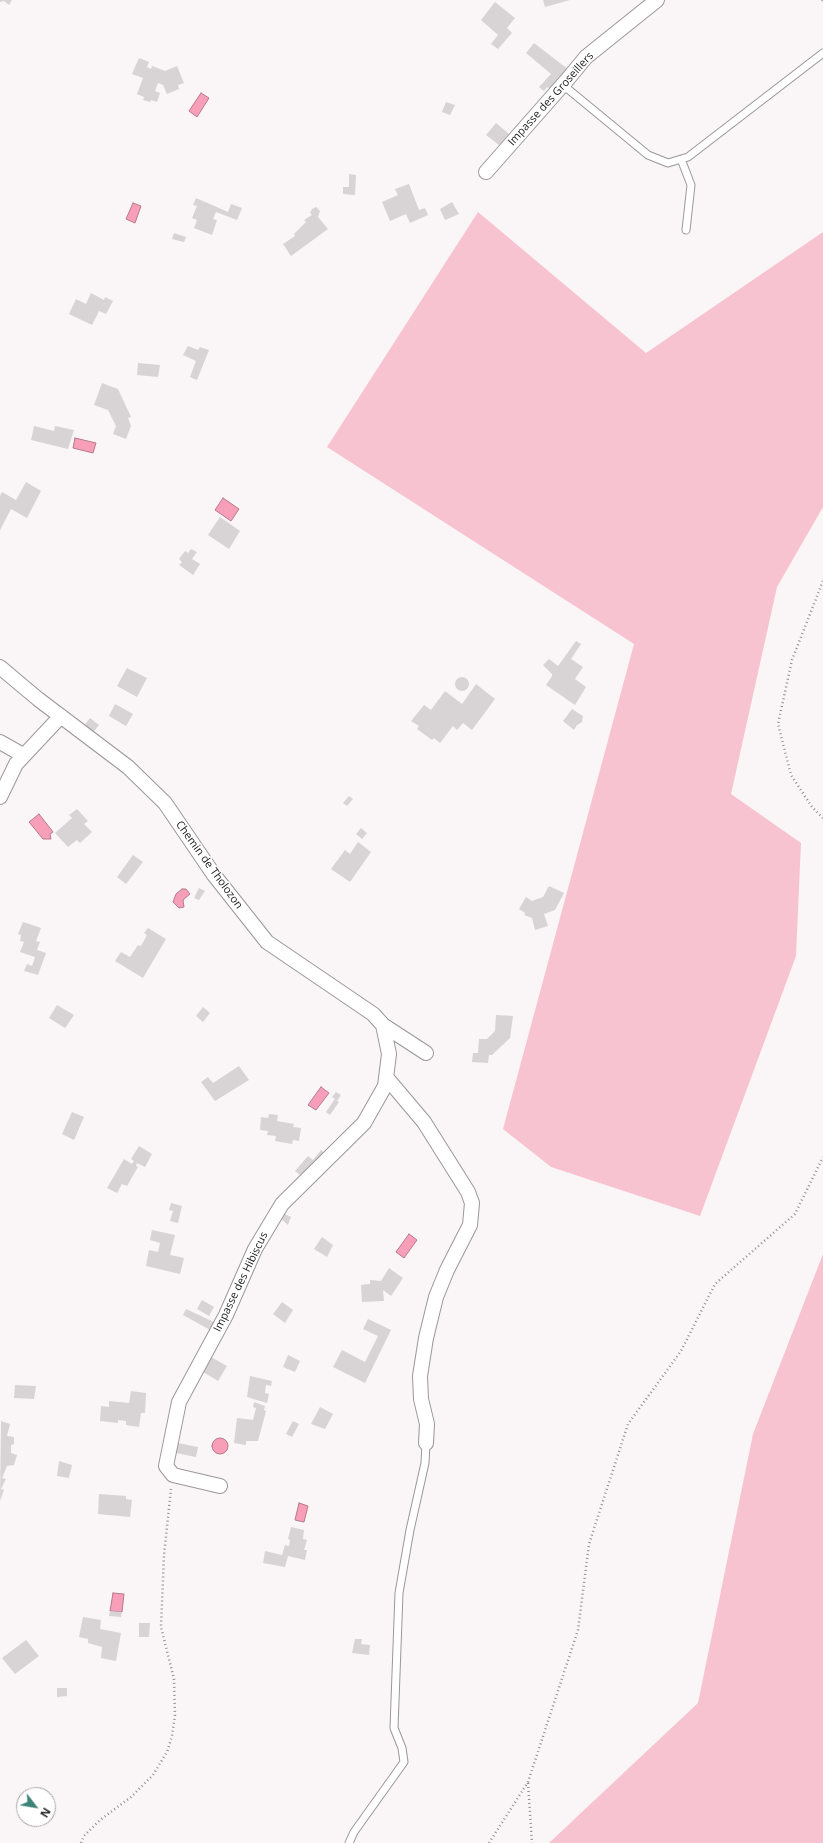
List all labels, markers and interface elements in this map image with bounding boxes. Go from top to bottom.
street label: Impasse des Groseillers [505,49,597,149]
street label: Chemin de Tholozon [173,818,245,912]
street label: Impasse des Hibiscus [211,1230,271,1334]
north arrow [16,1787,56,1827]
text: N [37,1805,55,1821]

